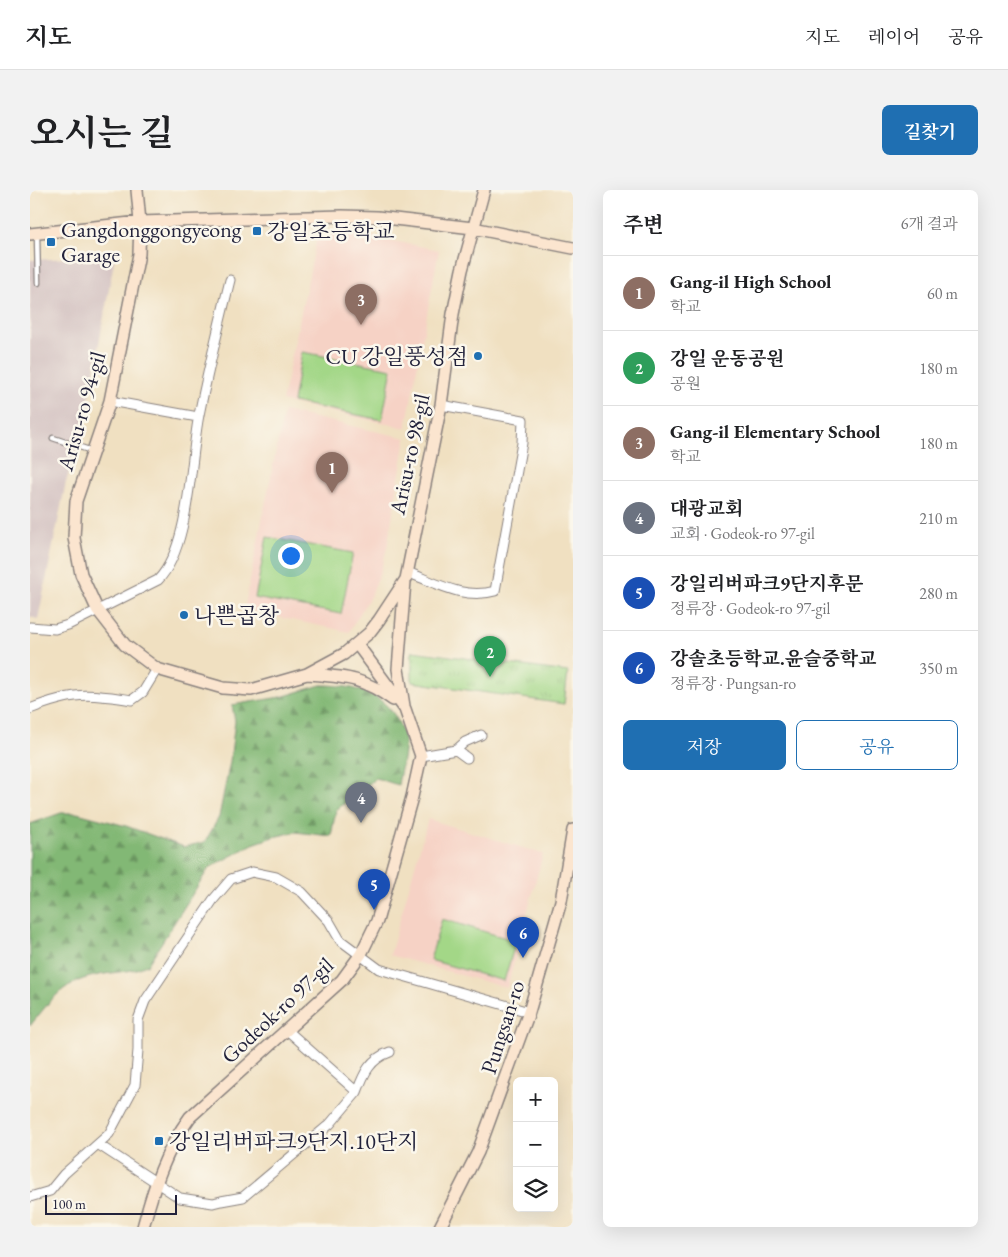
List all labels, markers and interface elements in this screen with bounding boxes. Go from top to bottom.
text: 지도 [25,21,71,52]
text: 지도 [805,25,840,48]
text: 레이어 [868,25,920,48]
text: 공유 [948,25,983,48]
button: 길찾기 [882,105,978,155]
text: 오시는 길 [30,110,174,155]
text: 주변 [623,211,664,238]
text: 6개 결과 [901,213,958,234]
place label: Gangdonggongyeong Garage [61,215,242,269]
place label: 강일초등학교 [267,217,395,246]
marker: 강일초등학교 [251,225,263,237]
marker: Gangdonggongyeong Garage [45,236,57,248]
text: Gang-il High School [670,269,831,294]
text: 1 [635,283,643,304]
text: 60 m [927,283,958,304]
pin: 3 [345,284,377,325]
text: 학교 [670,296,701,317]
place label: CU 강일풍성점 [325,342,468,371]
text: 강일 운동공원 [670,346,785,371]
street label: Arisu-ro 94-gil [50,348,112,475]
marker: CU 강일풍성점 [472,350,484,362]
text: 2 [635,358,643,379]
text: 180 m [919,358,958,379]
text: 공원 [670,373,701,394]
street label: Arisu-ro 98-gil [382,391,436,518]
text: Gang-il Elementary School [670,419,881,444]
text: 3 [635,433,643,454]
text: 180 m [919,433,958,454]
text: 학교 [670,446,701,467]
pin: 1 [316,452,348,493]
text: 대광교회 [670,496,743,521]
text: 4 [635,508,643,529]
text: 210 m [919,508,958,529]
text: 교회 · Godeok-ro 97-gil [670,523,815,544]
your location [278,543,304,569]
text: 강일리버파크9단지후문 [670,571,864,596]
text: 5 [635,583,643,604]
text: 280 m [919,583,958,604]
text: 정류장 · Godeok-ro 97-gil [670,598,830,619]
place label: 나쁜곱창 [194,601,280,630]
marker: 나쁜곱창 [178,609,190,621]
pin: 2 [474,636,506,677]
text: 강솔초등학교.윤슬중학교 [670,646,877,671]
text: 6 [635,658,643,679]
text: 350 m [919,658,958,679]
text: 정류장 · Pungsan-ro [670,673,796,694]
button: 저장 [623,720,786,770]
button: 공유 [796,720,958,770]
pin: 4 [345,782,377,823]
pin: 5 [358,869,390,910]
pin: 6 [507,917,539,958]
street label: Godeok-ro 97-gil [215,951,340,1070]
street label: Pungsan-ro [474,977,531,1078]
map controls [513,1077,558,1212]
button: + [513,1077,558,1122]
button: − [513,1122,558,1167]
place label: 강일리버파크9단지.10단지 [169,1127,418,1156]
marker: 강일리버파크9단지.10단지 [153,1135,165,1147]
button: layers [513,1167,558,1212]
scale bar [45,1192,178,1215]
text: 100 m [52,1195,86,1213]

